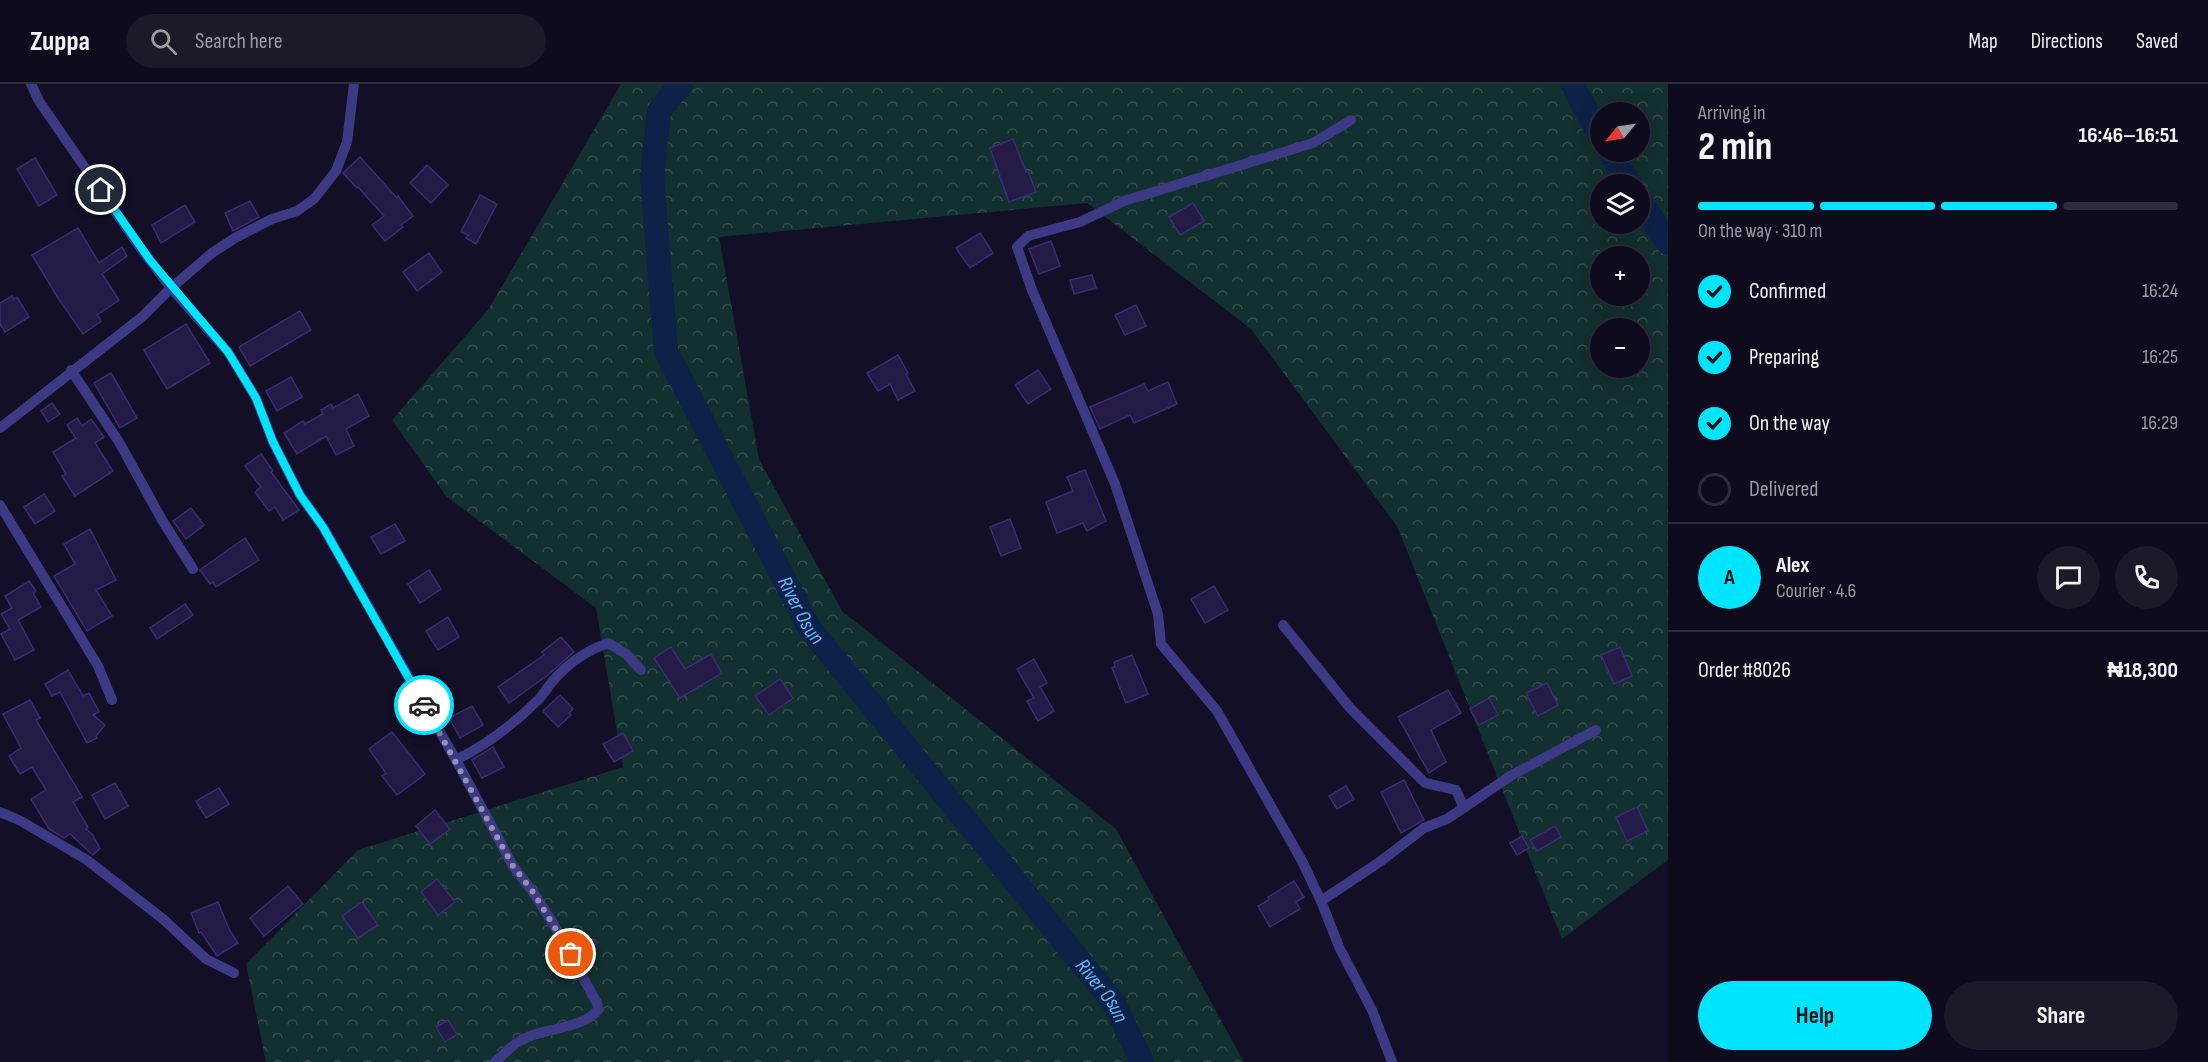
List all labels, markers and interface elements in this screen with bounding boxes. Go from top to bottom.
search box [126,14,546,68]
text: Zuppa [30,25,90,58]
icon: search [147,25,180,58]
text: Search here [195,28,283,55]
text: Map [1968,29,1998,54]
text: Directions [2031,29,2103,54]
text: Saved [2136,29,2178,54]
text: Arriving in [1698,101,1766,125]
north arrow [1590,102,1650,162]
map controls [1590,102,1650,378]
text: 16:46–16:51 [2079,122,2178,149]
text: 2 min [1698,124,1772,171]
pin [75,164,126,215]
icon: home [84,173,117,206]
button: layers [1590,174,1650,234]
text: On the way · 310 m [1698,219,1822,243]
button: + [1590,246,1650,306]
icon: check [1698,275,1731,308]
text: Confirmed [1749,278,1826,305]
text: 16:24 [2142,279,2178,303]
button: − [1590,318,1650,378]
icon: check [1698,341,1731,374]
text: Preparing [1749,344,1819,371]
text: 16:25 [2142,345,2178,369]
icon: check [1698,407,1731,440]
text: On the way [1749,410,1830,437]
text: 16:29 [2141,411,2178,435]
text: Delivered [1749,476,1818,503]
button: chat [2037,546,2100,609]
button: phone [2115,546,2178,609]
text: Alex [1776,552,1809,579]
text: A [1724,564,1735,591]
water label: River Osun [772,572,829,650]
text: Courier · 4.6 [1776,579,1856,603]
text: Order #8026 [1698,657,1791,684]
text: ₦18,300 [2107,657,2178,684]
courier [394,675,454,735]
icon: car [408,689,441,722]
pin [545,928,596,979]
icon: bag [554,937,587,970]
water label: River Osun [1070,954,1133,1027]
button: Help [1698,981,1932,1050]
button: Share [1944,981,2178,1050]

